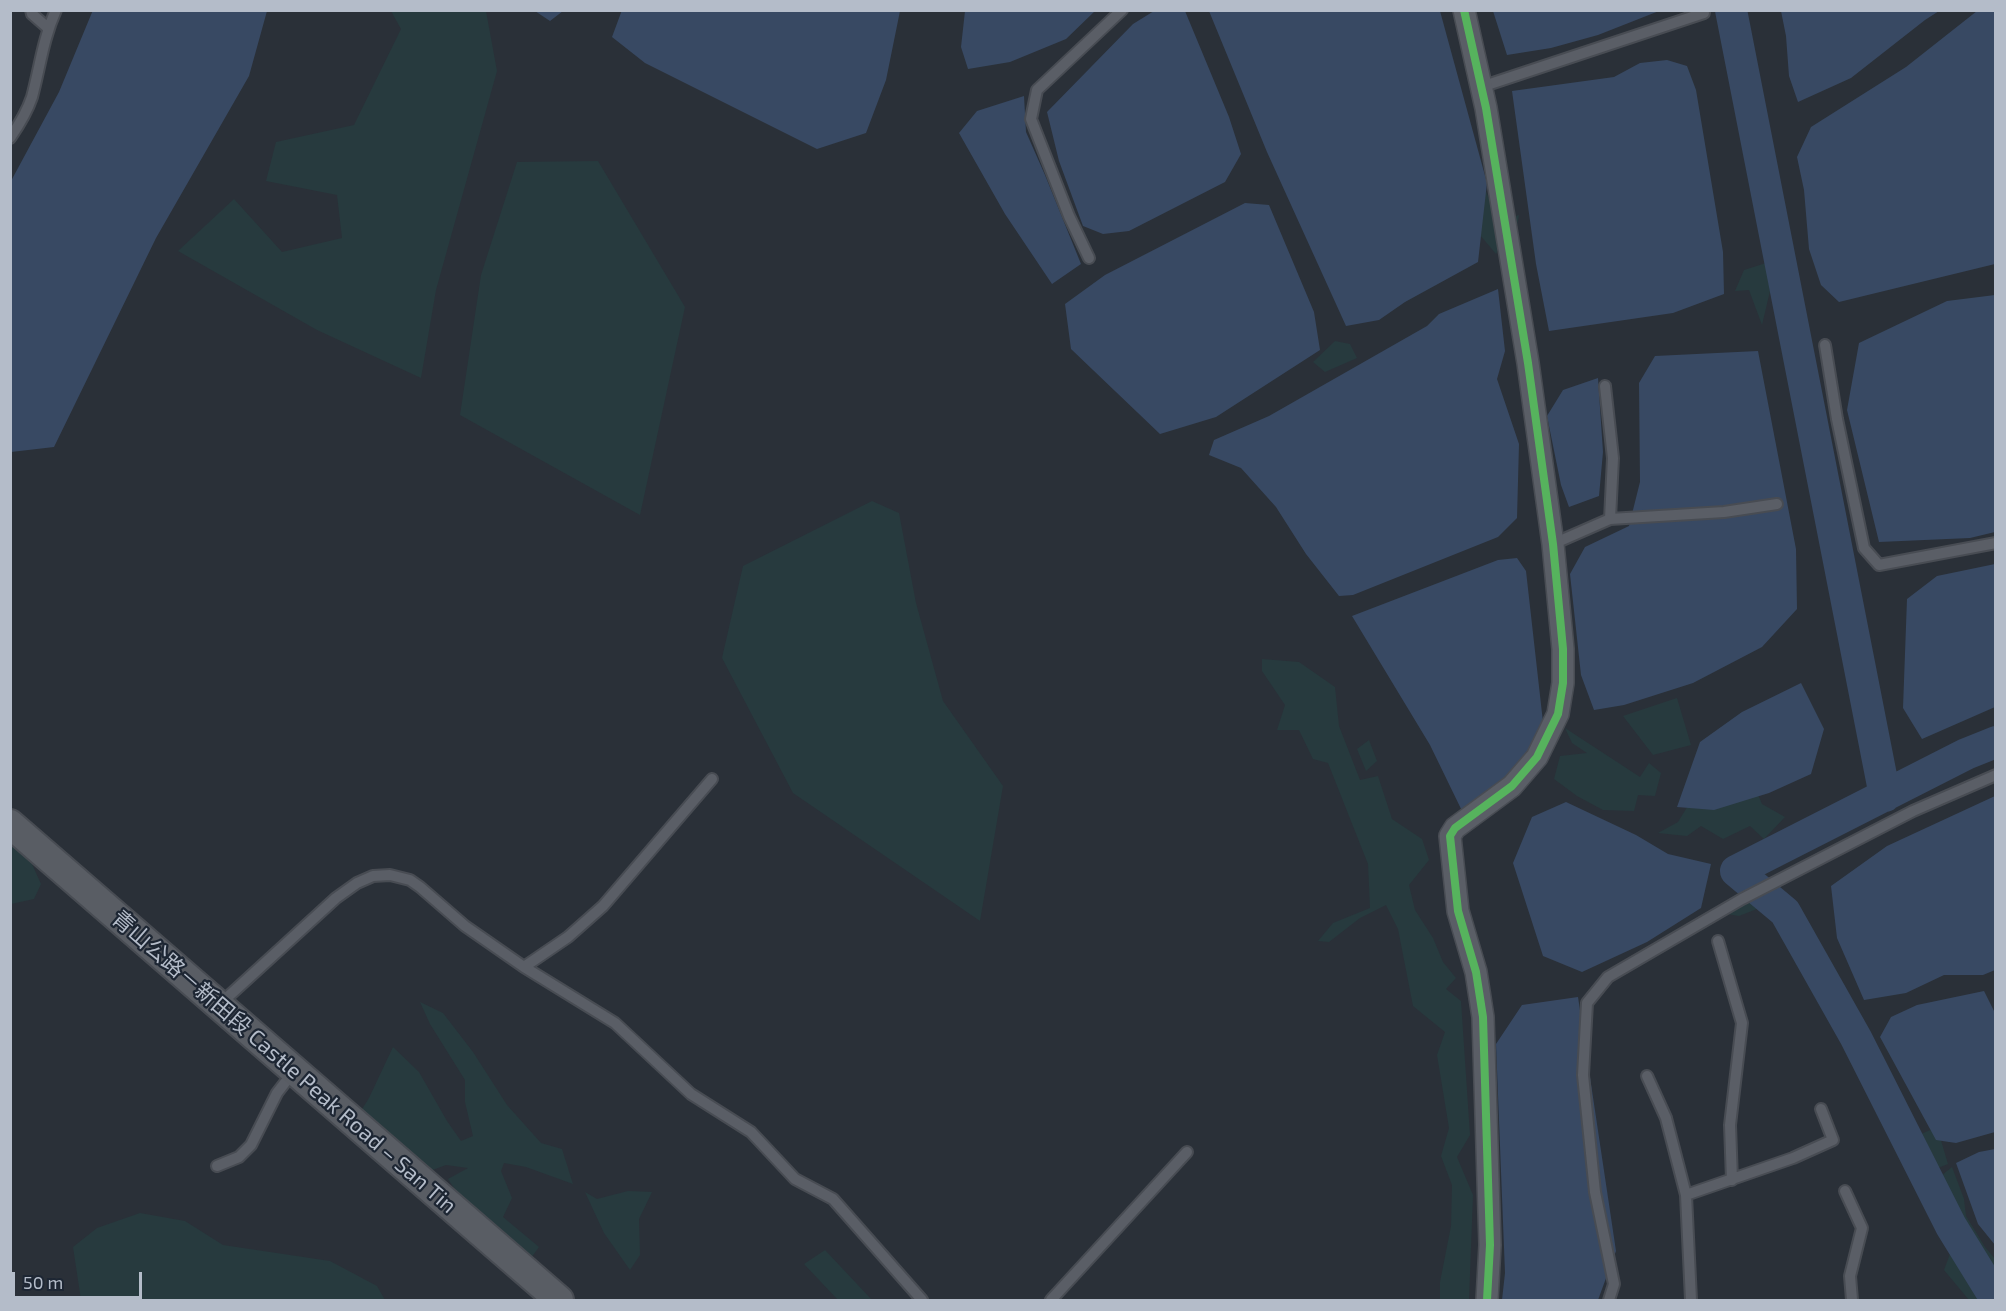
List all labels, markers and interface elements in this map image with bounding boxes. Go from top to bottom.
street label: 青山公路－新田段 Castle Peak Road – San Tin [106,905,462,1219]
scale bar [15,1260,146,1298]
text: 50 m [23,1271,63,1293]

